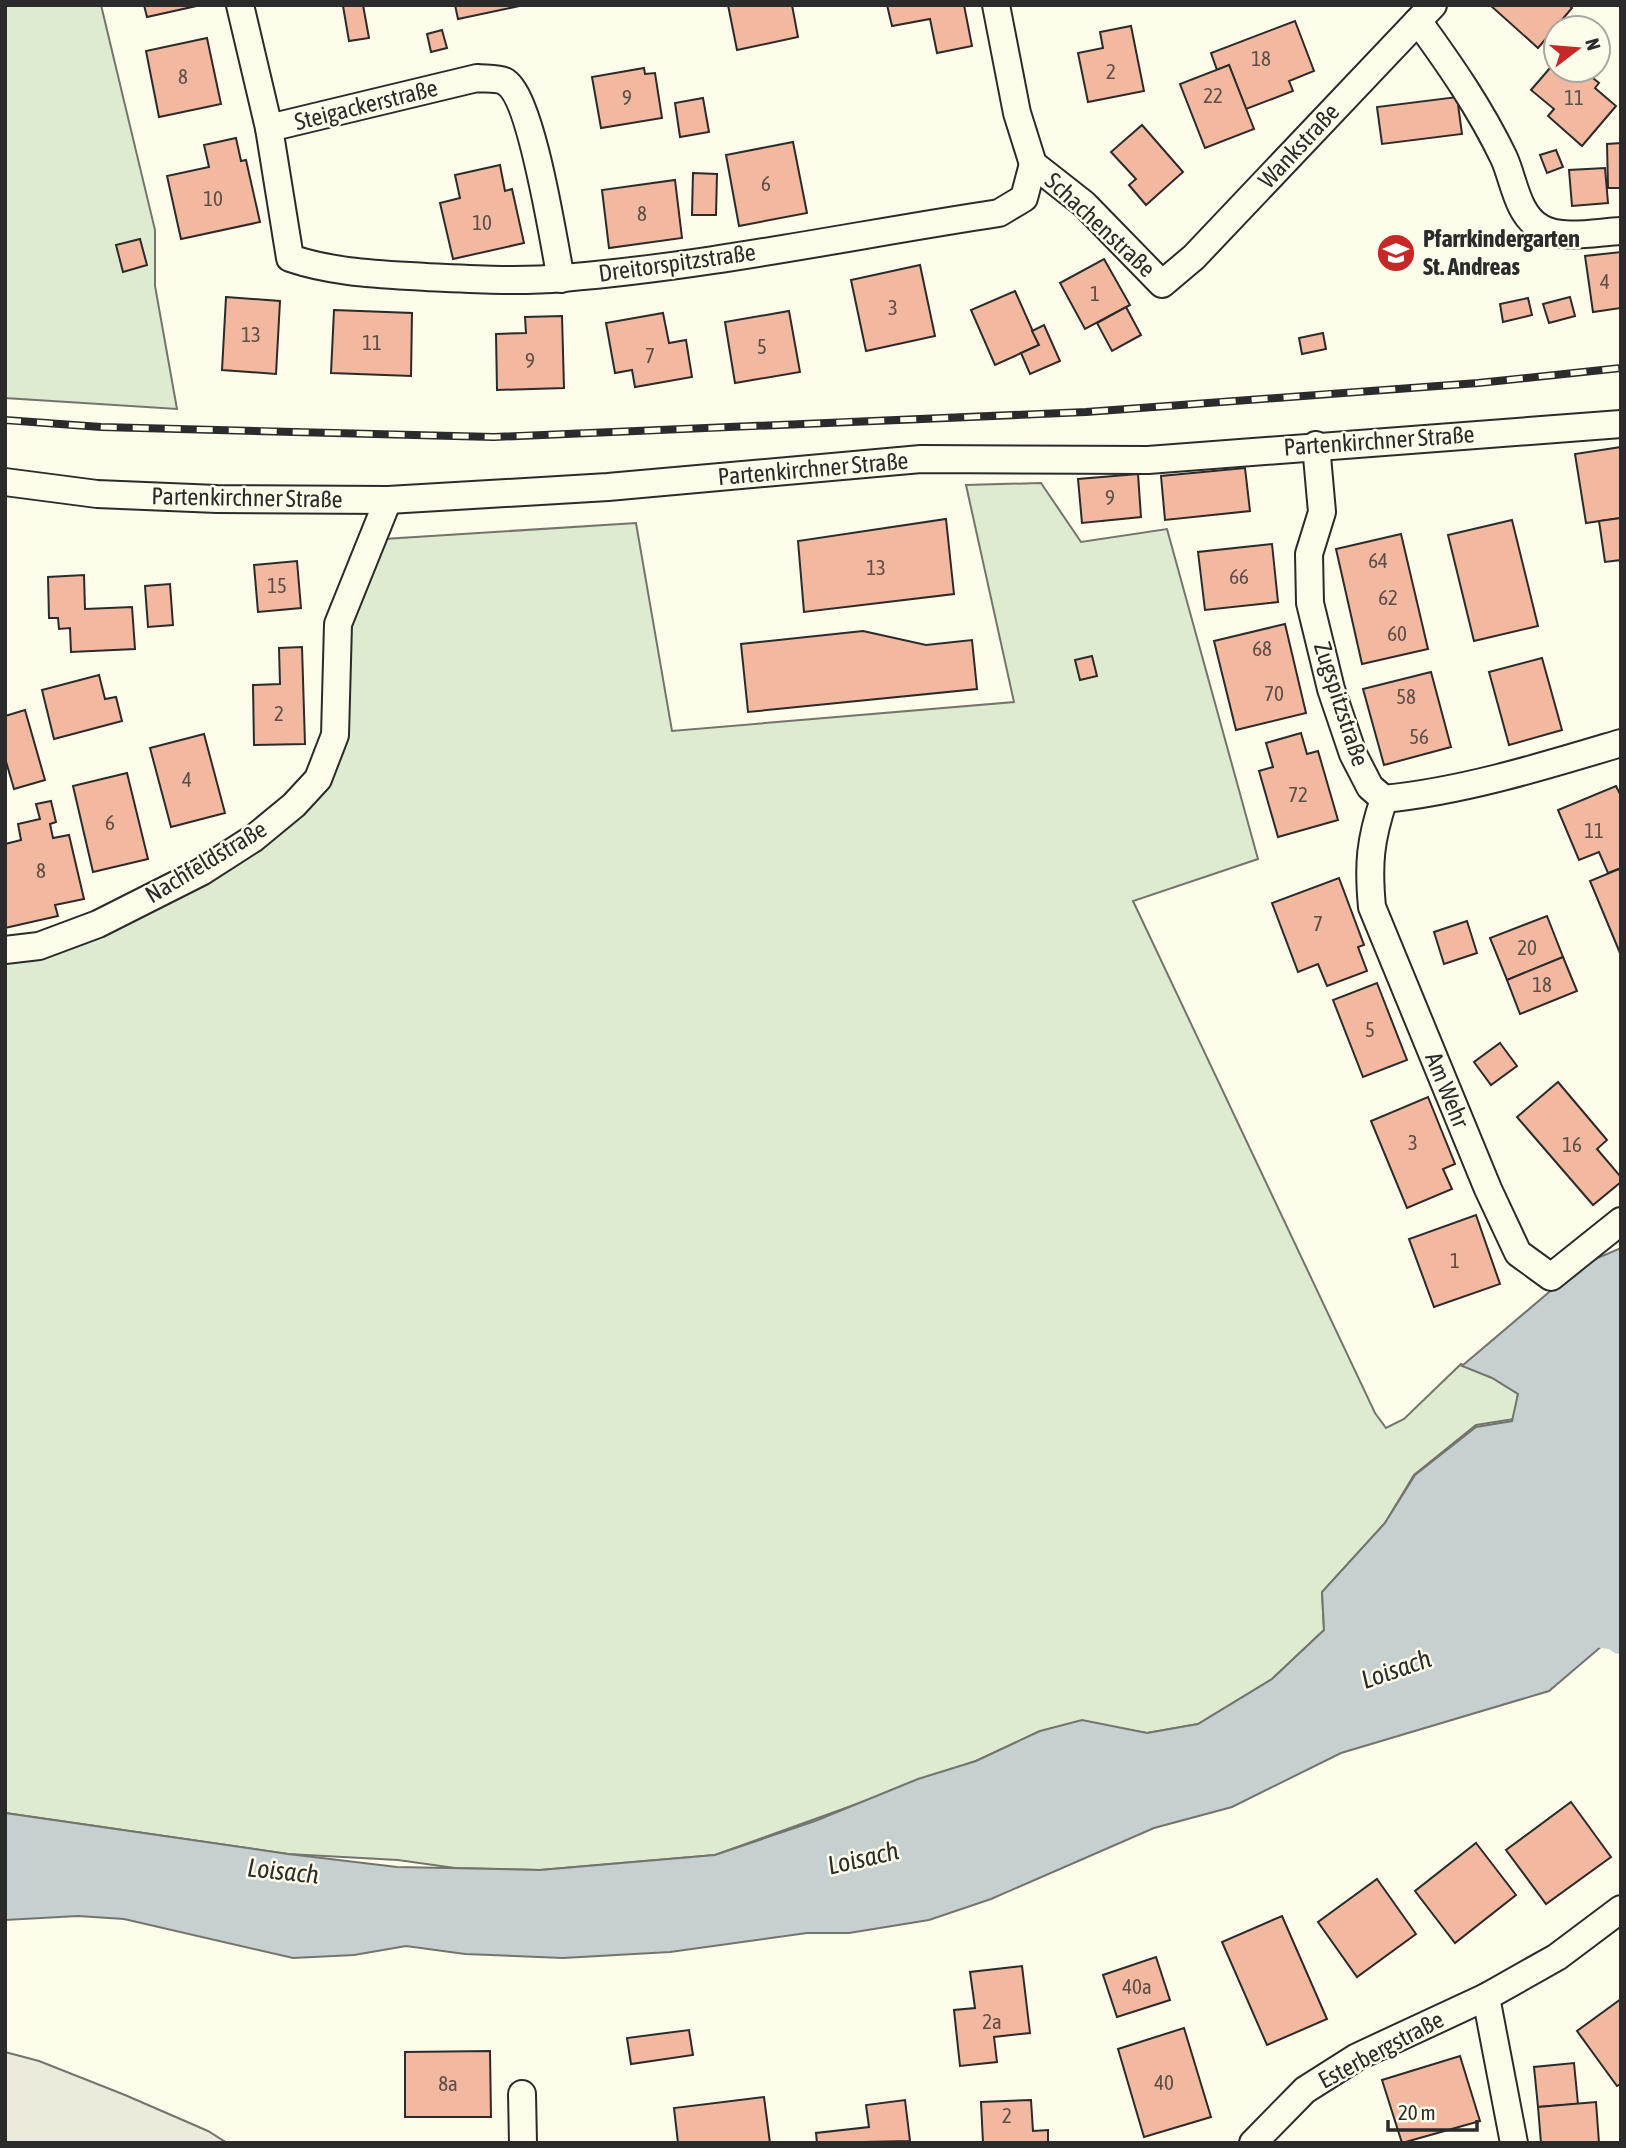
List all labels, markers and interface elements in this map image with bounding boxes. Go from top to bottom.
north arrow [1542,14,1612,84]
text: N [1581,36,1605,53]
house number: 18 [1251,46,1271,70]
house number: 2 [1106,59,1116,83]
house number: 8 [178,64,188,88]
street label: Steigackerstraße [292,74,440,135]
house number: 22 [1203,83,1223,107]
house number: 9 [622,85,632,109]
house number: 11 [1564,85,1584,109]
street label: Wankstraße [1253,98,1344,193]
street label: Schachenstraße [1040,167,1161,282]
house number: 6 [761,171,771,195]
house number: 10 [203,186,223,210]
house number: 8 [637,201,647,225]
house number: 10 [472,210,492,234]
place label: Pfarrkindergarten St. Andreas [1423,225,1580,280]
school or university icon: Pfarrkindergarten St. Andreas [1375,232,1417,274]
street label: Dreitorspitzstraße [597,238,757,287]
house number: 4 [1600,269,1610,293]
house number: 1 [1090,281,1100,305]
house number: 3 [888,295,898,319]
house number: 13 [241,322,261,346]
house number: 11 [362,330,382,354]
house number: 5 [757,334,767,358]
house number: 7 [645,343,655,367]
house number: 9 [525,348,535,372]
street label: Partenkirchner Straße [1283,420,1475,461]
street label: Partenkirchner Straße [717,447,909,490]
street label: Partenkirchner Straße [151,482,343,513]
house number: 9 [1105,485,1115,509]
house number: 64 [1368,548,1388,572]
house number: 13 [866,555,886,579]
house number: 66 [1229,564,1249,588]
house number: 15 [267,573,287,597]
house number: 62 [1378,585,1398,609]
house number: 60 [1387,621,1407,645]
house number: 68 [1252,636,1272,660]
street label: Zugspitzstraße [1309,638,1374,769]
house number: 70 [1264,681,1284,705]
house number: 58 [1396,684,1416,708]
house number: 2 [274,701,284,725]
house number: 56 [1409,724,1429,748]
house number: 4 [182,767,192,791]
house number: 72 [1288,782,1308,806]
house number: 6 [105,810,115,834]
street label: Nachfeldstraße [140,815,271,908]
house number: 11 [1584,818,1604,842]
house number: 8 [36,858,46,882]
house number: 7 [1313,911,1323,935]
house number: 20 [1517,935,1537,959]
house number: 18 [1532,972,1552,996]
house number: 5 [1365,1017,1375,1041]
street label: Am Wehr [1420,1048,1475,1132]
house number: 3 [1408,1130,1418,1154]
house number: 16 [1562,1132,1582,1156]
house number: 1 [1450,1248,1460,1272]
water label: Loisach [1357,1643,1435,1695]
water label: Loisach [825,1835,902,1881]
water label: Loisach [246,1852,321,1890]
house number: 40a [1122,1974,1152,1998]
street label: Esterbergstraße [1314,2005,1448,2094]
house number: 2a [982,2009,1002,2033]
house number: 40 [1154,2070,1174,2094]
house number: 8a [438,2071,458,2095]
scale bar [1388,2088,1477,2132]
text: 20 m [1398,2100,1436,2124]
house number: 2 [1002,2103,1012,2127]

